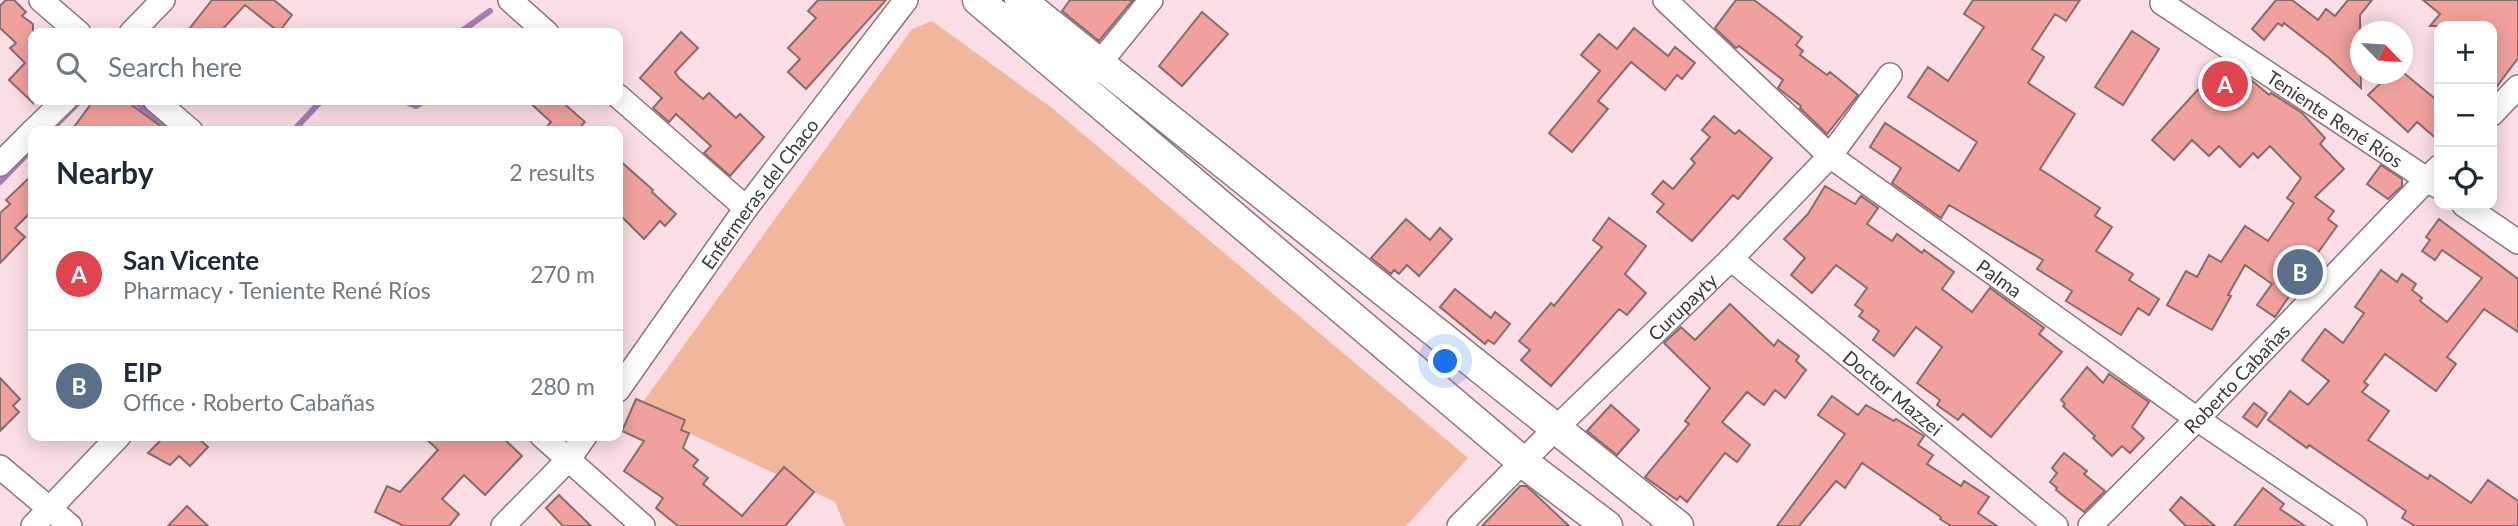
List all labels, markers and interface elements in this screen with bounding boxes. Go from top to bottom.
north arrow [2350,21,2413,84]
map controls [2434,21,2497,210]
button: + [2434,21,2497,84]
search box [28,28,623,105]
icon: search [52,48,90,86]
text: Search here [108,51,242,83]
pin: A [2202,58,2248,110]
street label: Teniente René Ríos [2263,65,2408,172]
button: − [2434,84,2497,147]
street label: Enfermeras del Chaco [695,113,822,273]
button: locate [2434,147,2497,210]
text: Nearby [56,154,154,190]
text: 2 results [509,158,595,186]
text: San Vicente [123,244,259,276]
pin: B [2277,246,2323,298]
street label: Palma [1973,254,2027,302]
text: A [71,260,87,288]
text: 270 m [530,260,595,288]
street label: Curupayty [1643,268,1721,345]
text: Pharmacy · Teniente René Ríos [123,276,431,304]
street label: Roberto Cabañas [2179,319,2294,437]
your location [1428,344,1462,378]
street label: Doctor Mazzei [1839,345,1948,440]
text: EIP [123,356,162,388]
text: B [71,372,87,400]
text: 280 m [530,372,595,400]
text: Office · Roberto Cabañas [123,388,375,416]

